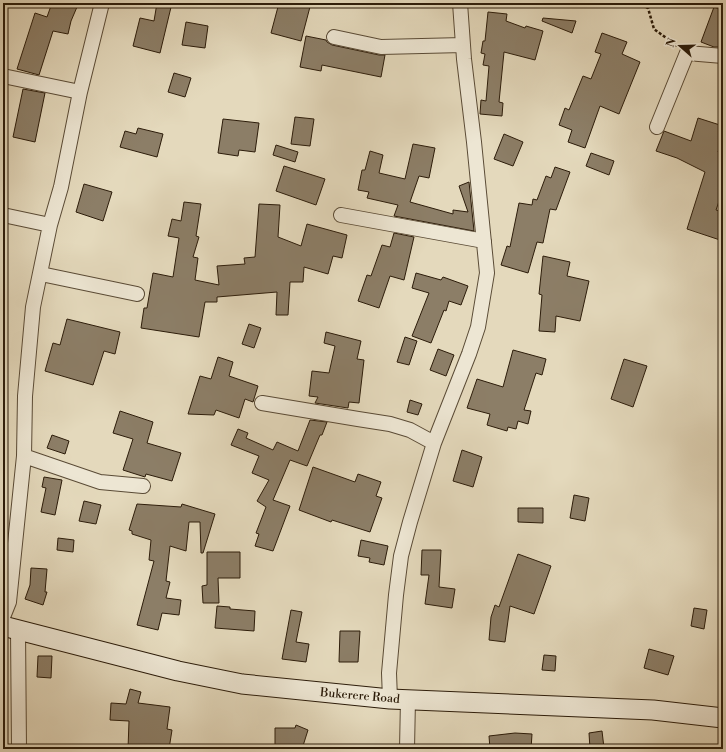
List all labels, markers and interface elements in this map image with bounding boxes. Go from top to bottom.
north arrow [660,26,700,66]
text: N [663,36,680,49]
street label: Bukerere Road [318,685,401,707]

